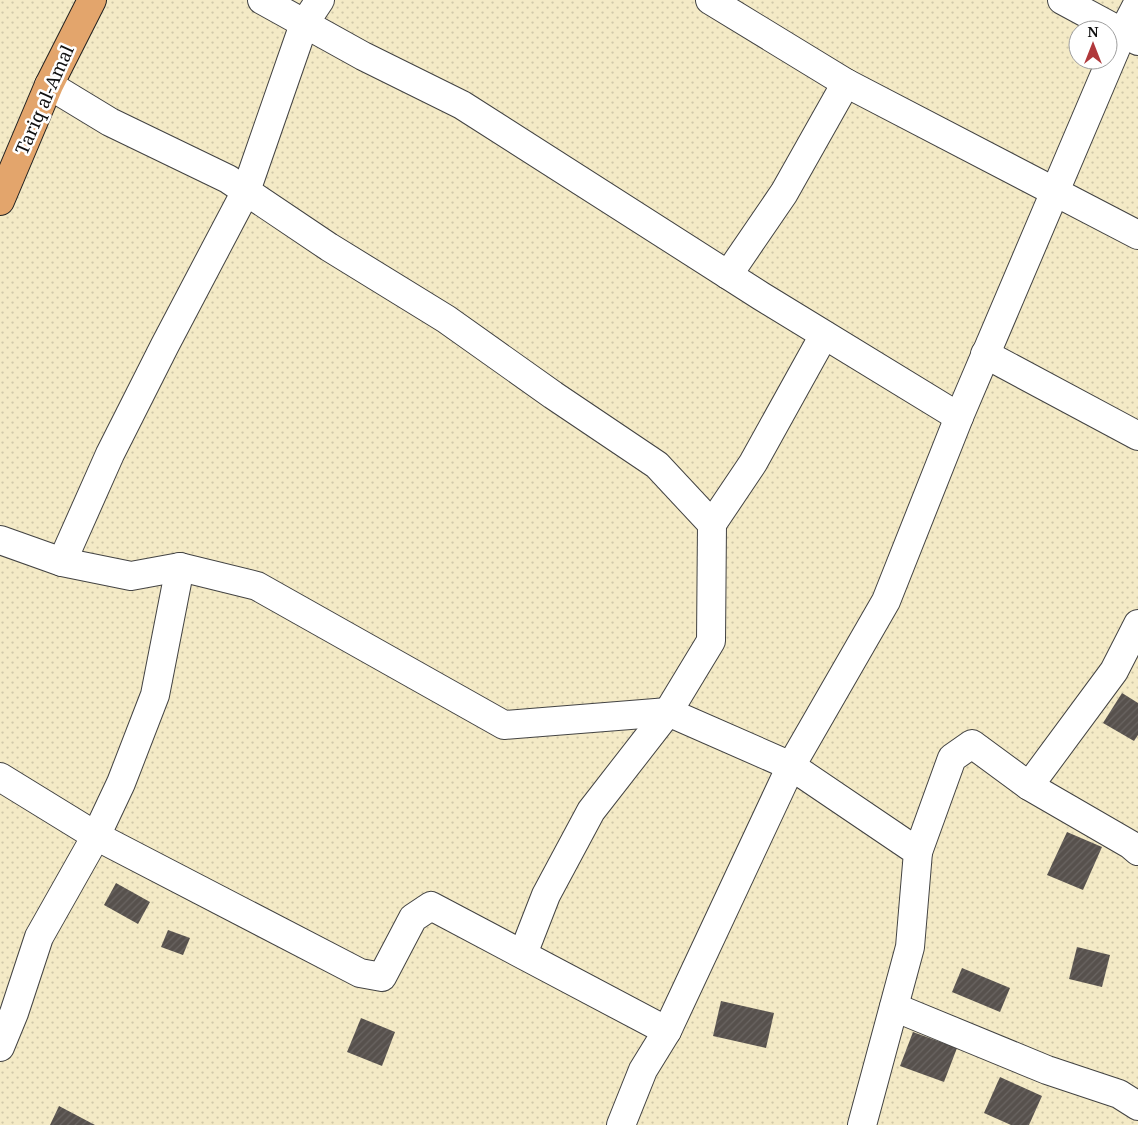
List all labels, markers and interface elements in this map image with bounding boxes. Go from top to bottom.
north arrow [1068,20,1118,70]
text: N [1087,22,1099,41]
street label: Tariq al-Amal [9,41,79,158]

